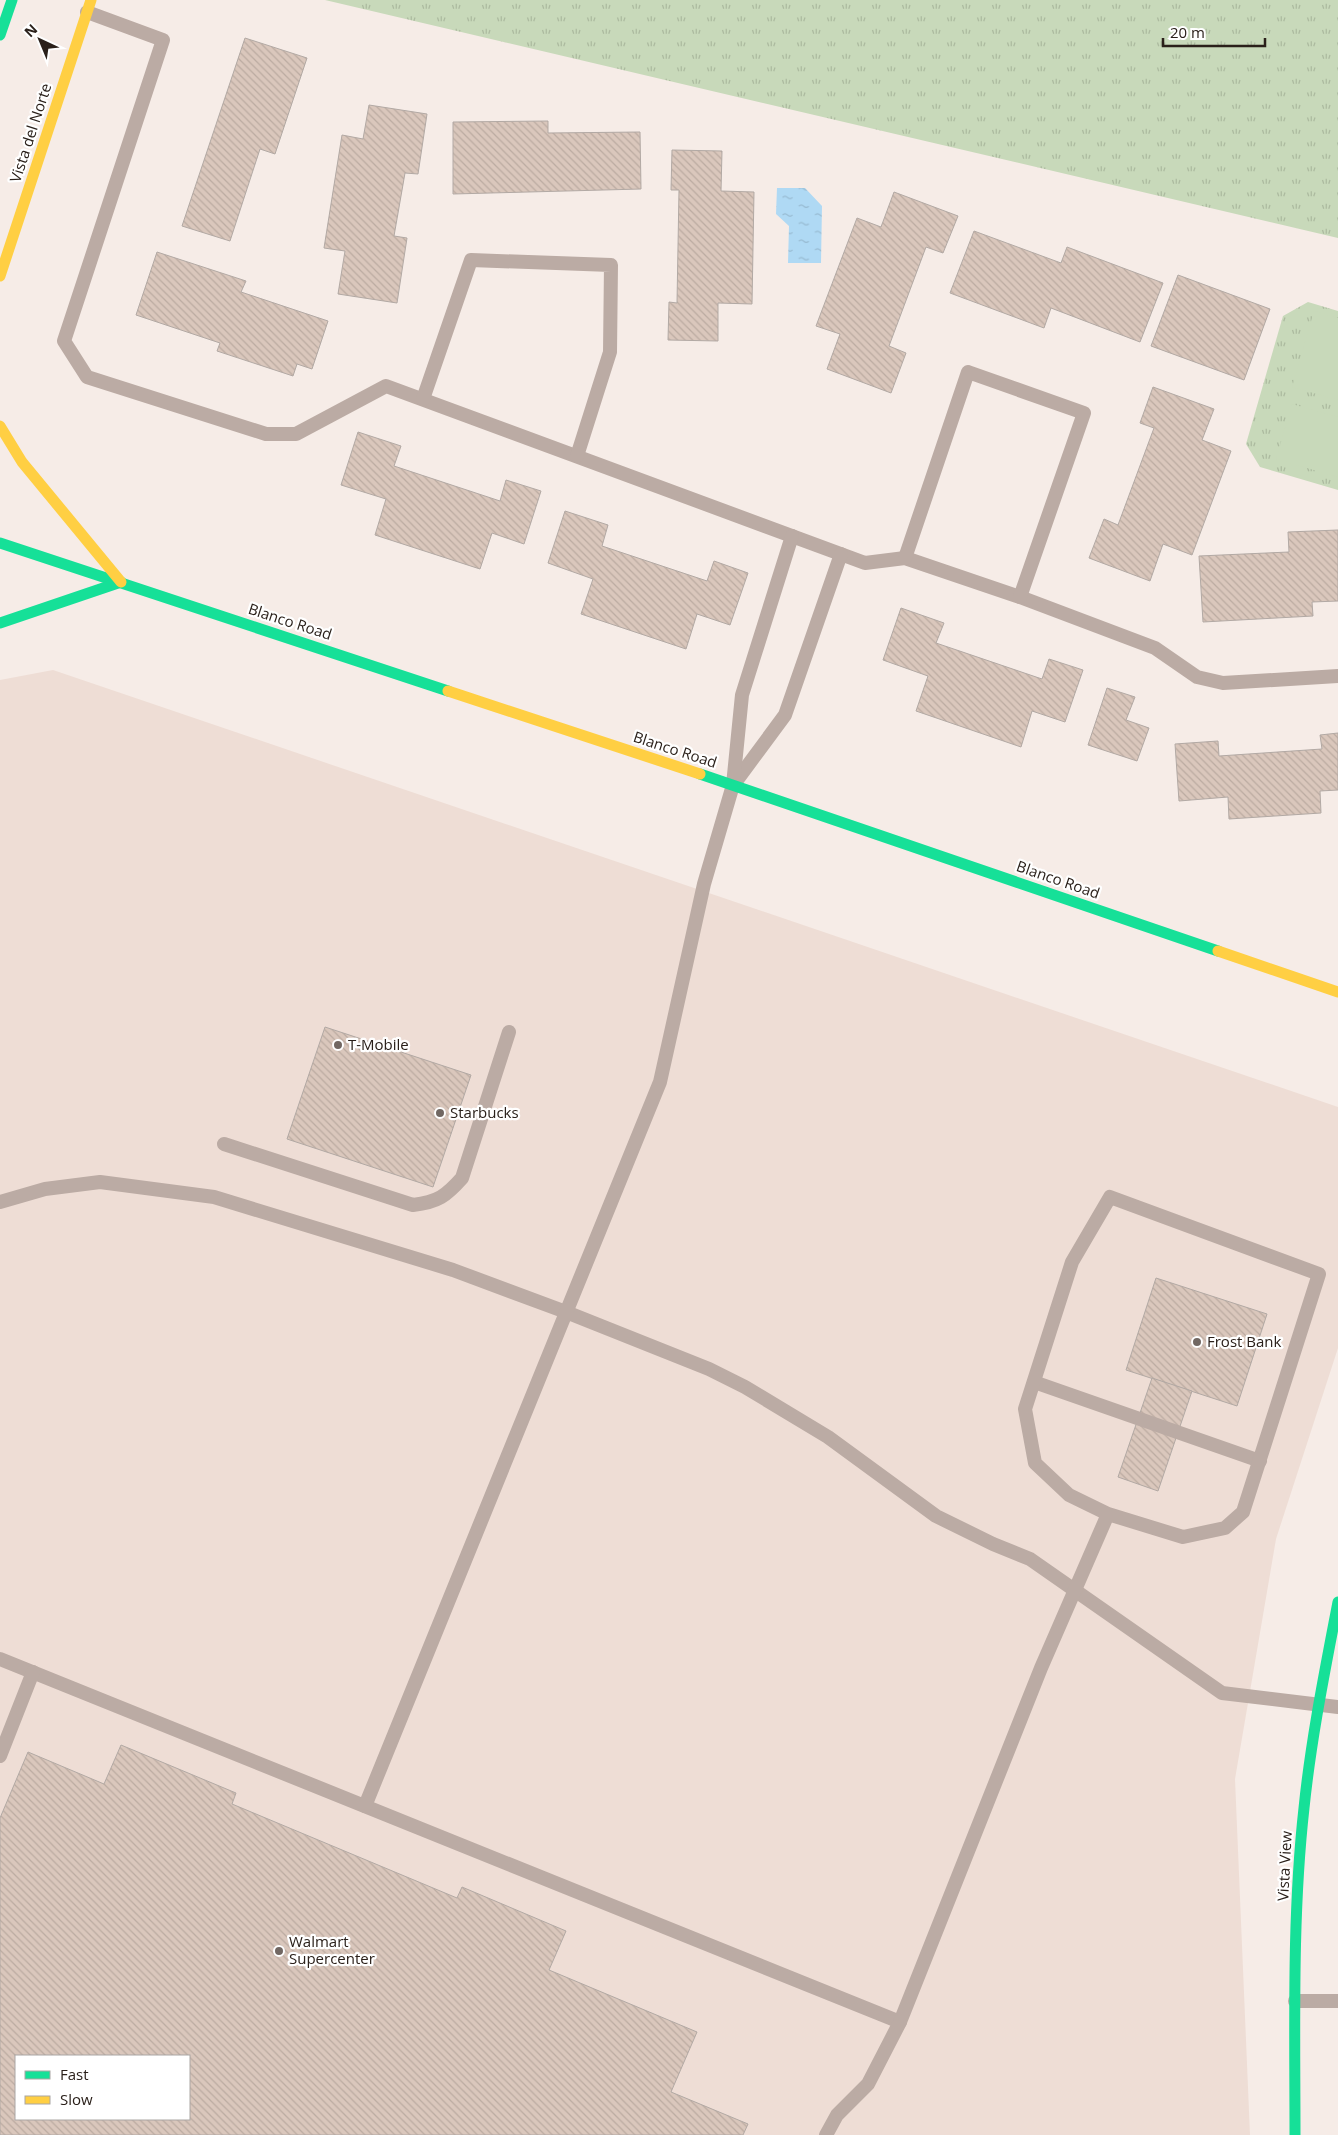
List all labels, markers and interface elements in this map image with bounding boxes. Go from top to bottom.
north arrow [15,15,65,65]
scale bar [1163,15,1266,47]
text: N [20,19,41,41]
text: 20 m [1170,22,1205,42]
street label: Vista del Norte [5,81,55,185]
street label: Blanco Road [246,598,335,644]
street label: Blanco Road [631,726,720,772]
street label: Blanco Road [1014,855,1103,903]
place label: T-Mobile [348,1034,409,1054]
marker: T-Mobile [332,1039,344,1051]
place label: Starbucks [450,1102,519,1122]
marker: Starbucks [434,1107,446,1119]
place label: Frost Bank [1207,1331,1282,1351]
marker: Frost Bank [1191,1336,1203,1348]
street label: Vista View [1272,1830,1296,1902]
place label: Walmart Supercenter [289,1931,375,1968]
marker: Walmart Supercenter [273,1945,285,1957]
legend [15,2055,190,2120]
text: Fast [60,2064,89,2084]
text: Slow [60,2089,93,2109]

